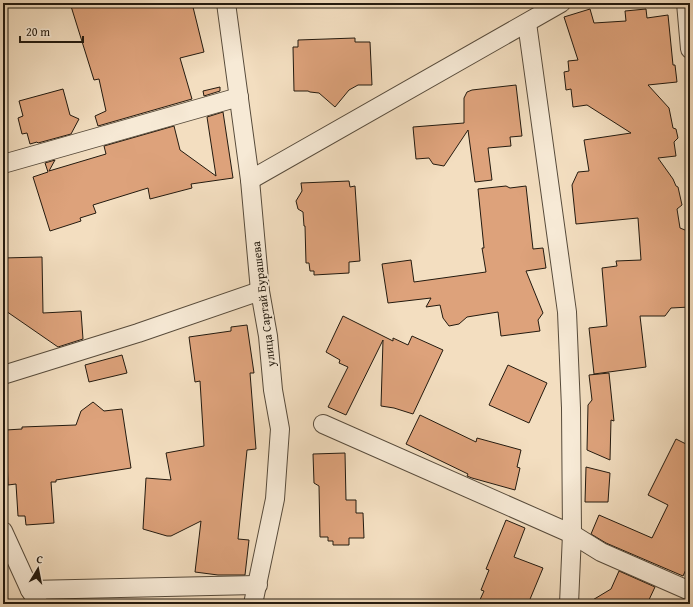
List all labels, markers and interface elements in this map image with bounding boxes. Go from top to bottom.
scale bar [20,18,83,44]
text: 20 m [26,23,50,40]
street label: улица Сартай Бурашева [247,240,279,369]
north arrow [18,549,58,589]
text: С [35,551,44,568]

